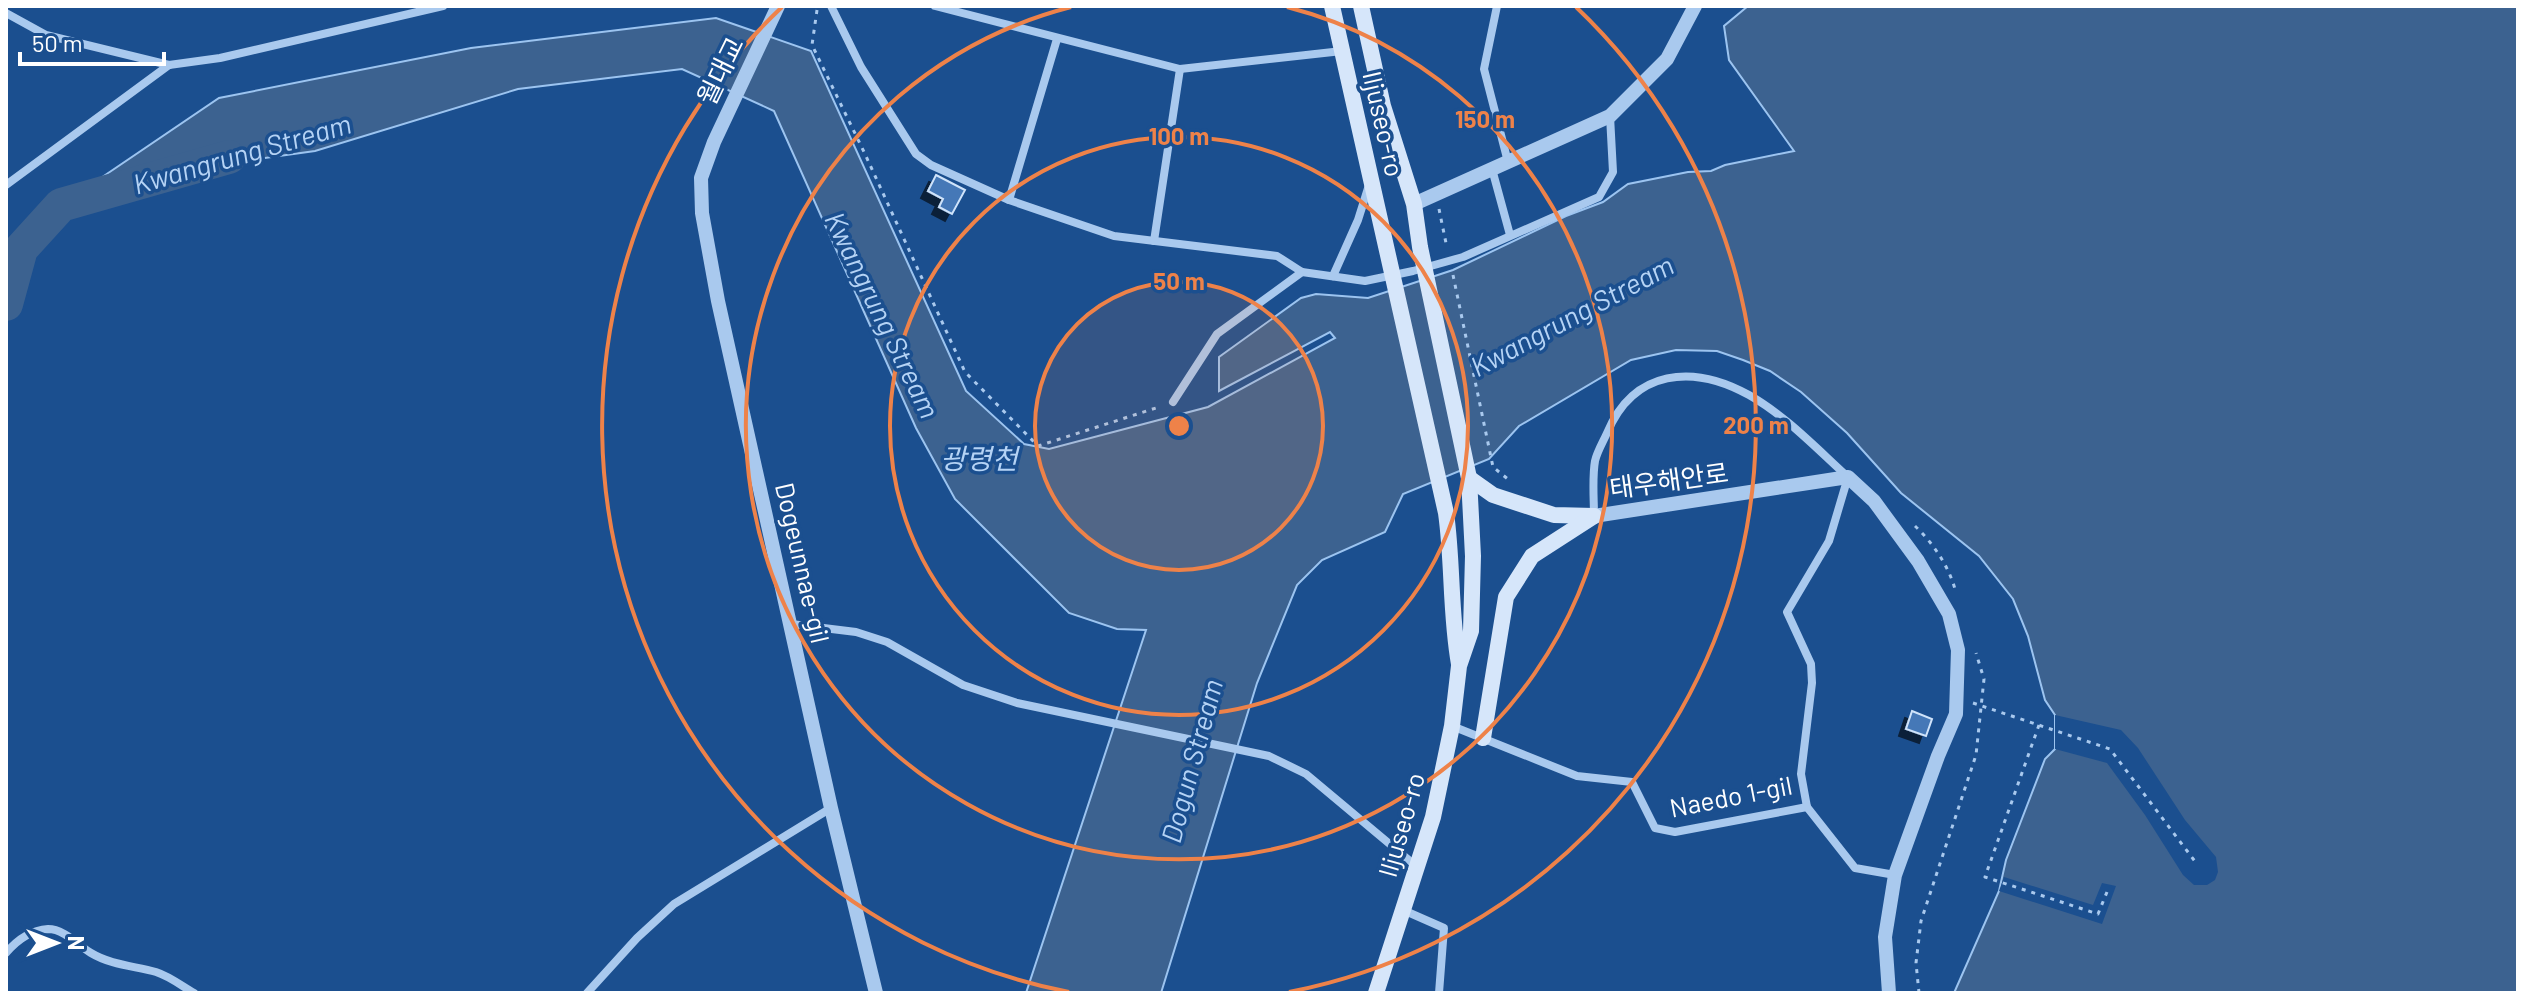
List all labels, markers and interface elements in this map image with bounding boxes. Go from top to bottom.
scale bar [20,16,164,66]
text: 50 m [32,28,83,57]
street label: 월대교 [690,31,749,109]
street label: Iljuseo-ro [1357,68,1412,179]
text: 150 m [1455,104,1515,133]
water label: Kwangrung Stream [129,106,355,200]
text: 100 m [1149,121,1209,150]
water label: Kwangrung Stream [818,206,948,423]
water label: Kwangrung Stream [1464,247,1679,383]
text: 50 m [1153,266,1205,295]
text: 200 m [1723,410,1789,439]
centre of rings [1165,412,1193,440]
water label: 광령천 [940,441,1021,475]
street label: 태우해안로 [1607,456,1730,503]
street label: Dogeunnae-gil [770,479,837,646]
water label: Dogun Stream [1153,675,1229,846]
street label: Naedo 1-gil [1667,768,1795,823]
street label: Iljuseo-ro [1371,769,1430,880]
north arrow [16,903,96,983]
text: N [64,936,90,950]

